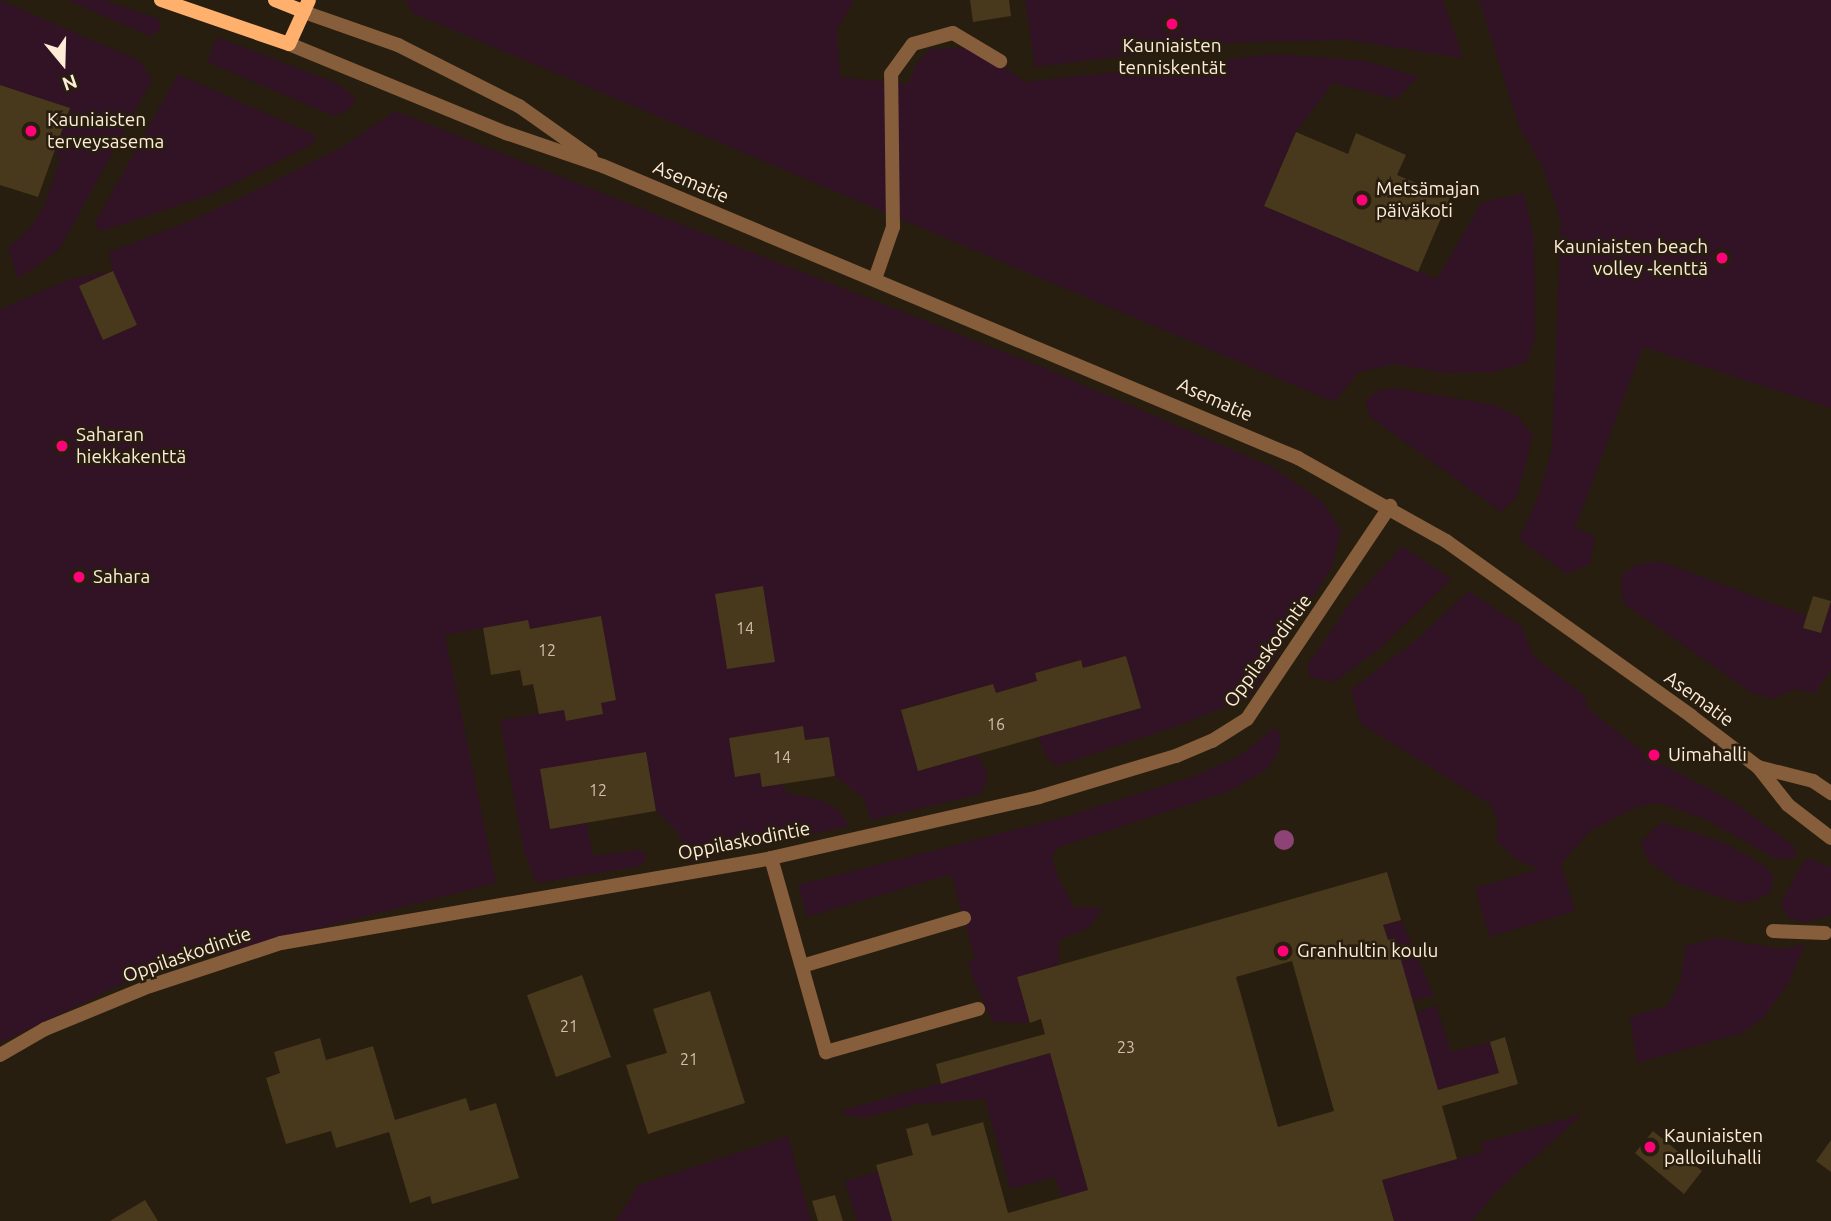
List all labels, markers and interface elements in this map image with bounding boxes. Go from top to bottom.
marker: Kauniaisten tenniskentät [1164,16,1180,32]
north arrow [28,28,98,98]
place label: Kauniaisten tenniskentät [1118,35,1226,79]
text: N [60,70,80,96]
place label: Kauniaisten terveysasema [47,109,164,153]
marker: Kauniaisten terveysasema [21,121,41,141]
street label: Asematie [650,156,732,208]
place label: Metsämajan päiväkoti [1376,178,1480,222]
marker: Metsämajan päiväkoti [1354,192,1370,208]
place label: Kauniaisten beach volley -kenttä [1554,236,1708,280]
marker: Kauniaisten beach volley -kenttä [1714,250,1730,266]
street label: Asematie [1174,373,1256,427]
place label: Saharan hiekkakenttä [76,424,186,468]
marker: Saharan hiekkakenttä [54,438,70,454]
place label: Sahara [93,566,150,588]
marker: Sahara [71,569,87,585]
street label: Oppilaskodintie [1219,590,1317,712]
house number: 14 [736,618,754,638]
house number: 12 [538,640,556,660]
street label: Asematie [1660,666,1738,732]
house number: 16 [987,714,1005,734]
place label: Uimahalli [1668,744,1747,766]
house number: 14 [773,747,791,767]
marker: Uimahalli [1646,747,1662,763]
house number: 12 [589,780,607,800]
street label: Oppilaskodintie [676,817,812,865]
street label: Oppilaskodintie [120,922,254,988]
place label: Granhultin koulu [1297,940,1438,962]
marker: Granhultin koulu [1275,943,1291,959]
house number: 21 [560,1016,578,1036]
house number: 23 [1117,1037,1135,1057]
house number: 21 [680,1049,698,1069]
place label: Kauniaisten palloiluhalli [1664,1125,1763,1169]
marker: Kauniaisten palloiluhalli [1642,1139,1658,1155]

